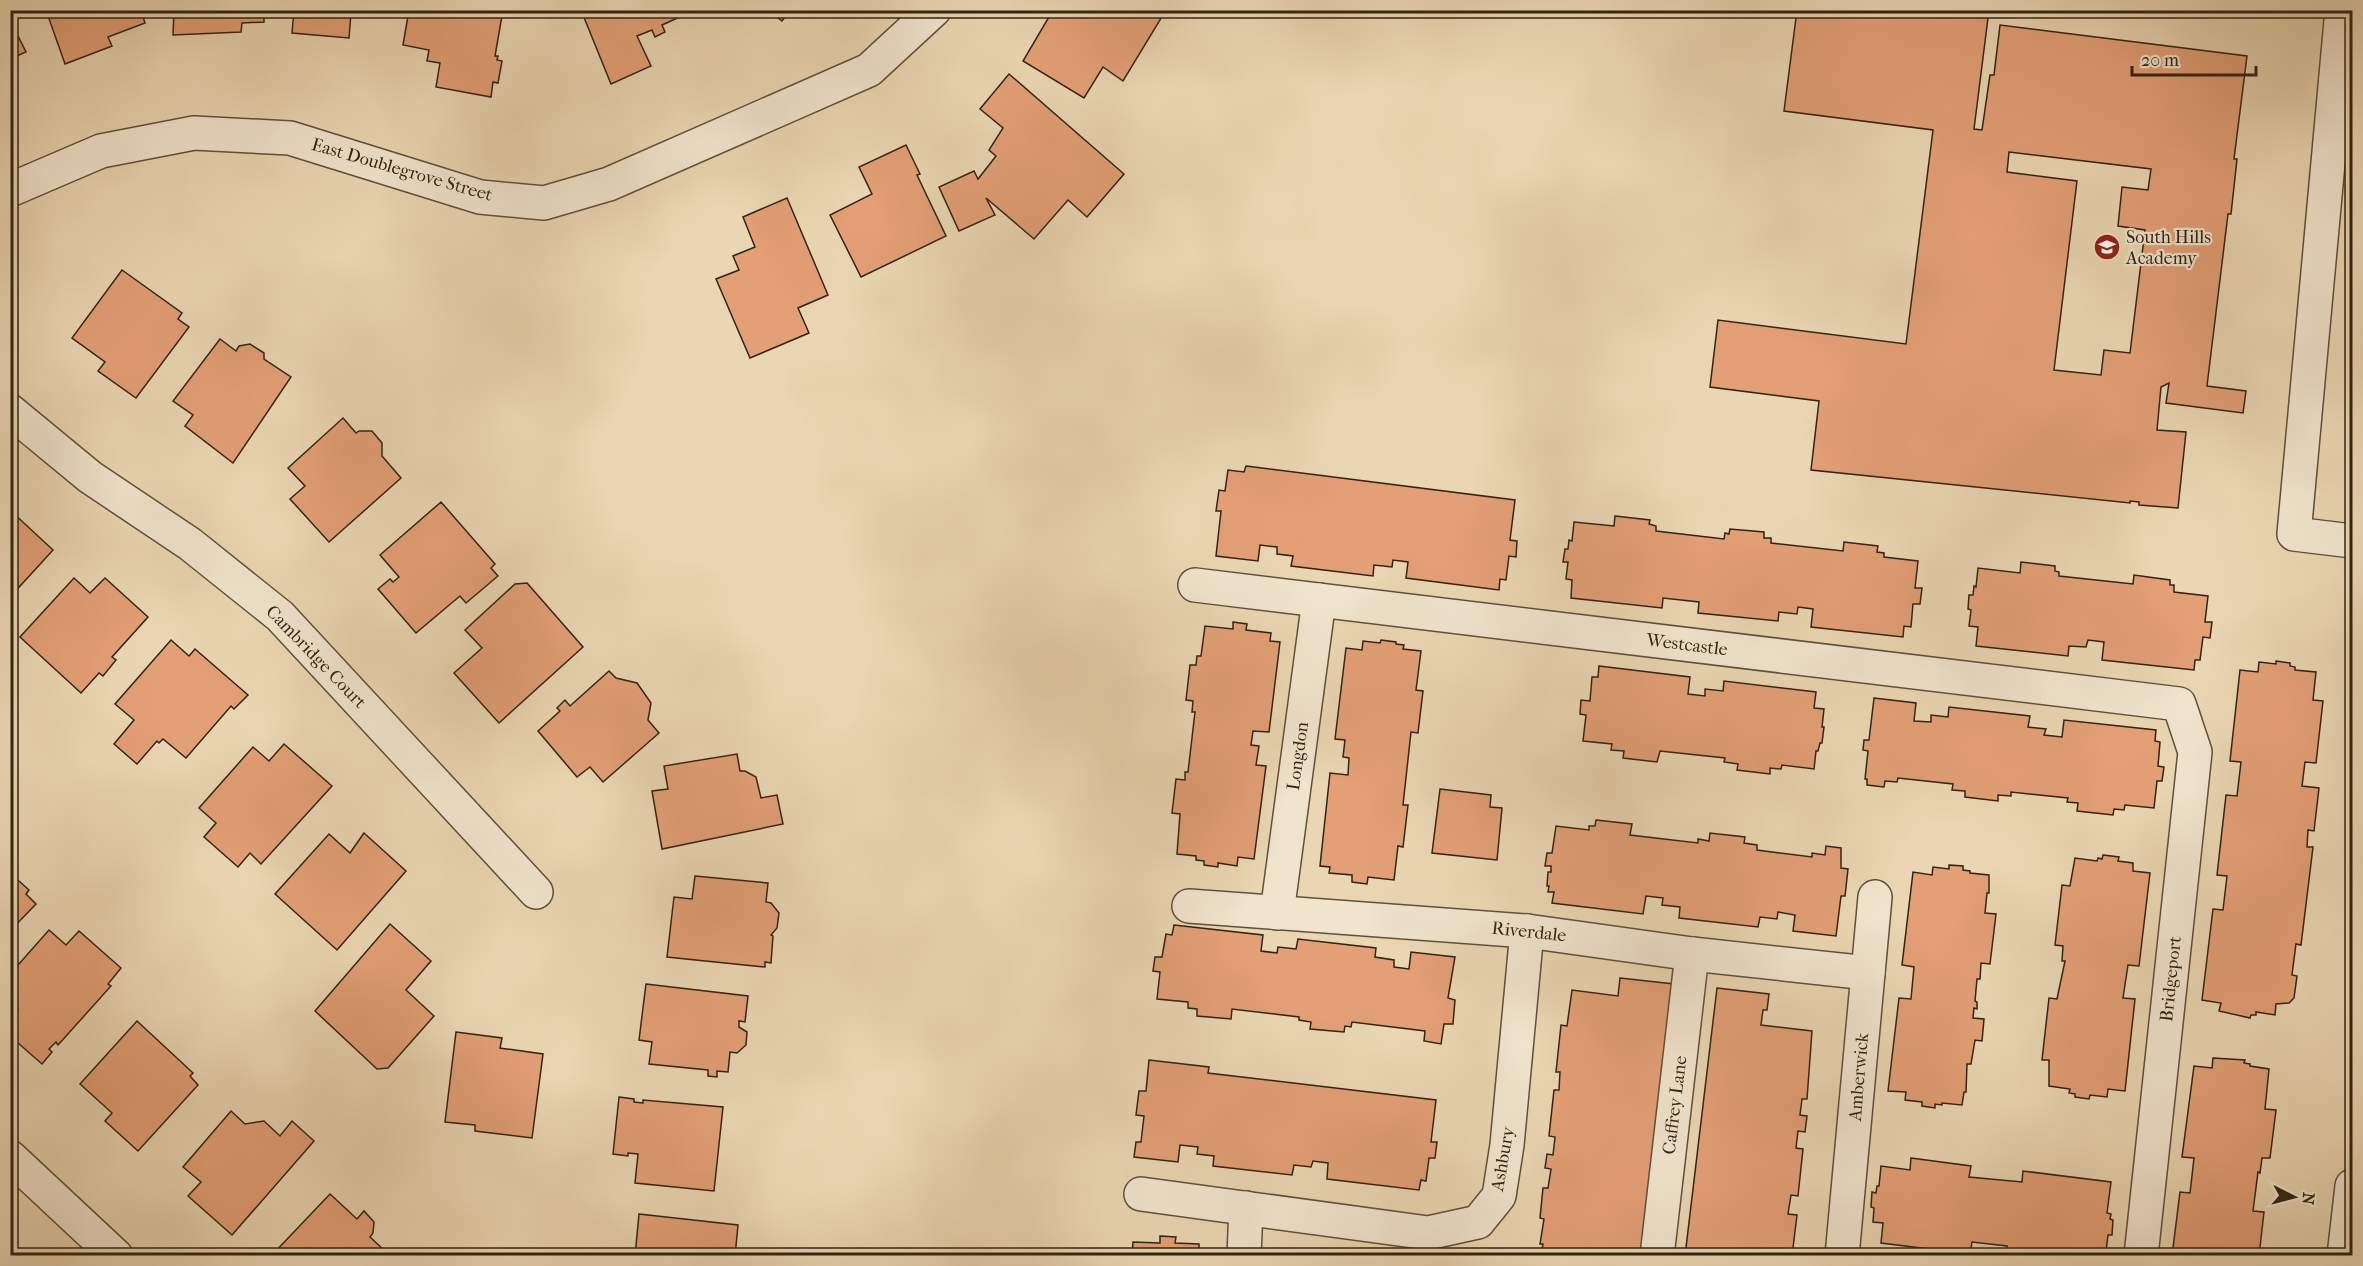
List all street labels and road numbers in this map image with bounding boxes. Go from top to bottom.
street label: East Doublegrove Street [309,134,495,206]
street label: Cambridge Court [262,601,371,713]
street label: Westcastle [1644,629,1729,660]
street label: Longdon [1283,720,1313,792]
street label: Riverdale [1491,918,1567,946]
street label: Bridgeport [2156,935,2186,1023]
street label: Amberwick [1845,1031,1873,1123]
street label: Caffrey Lane [1659,1054,1691,1156]
street label: Ashbury [1487,1124,1519,1194]

